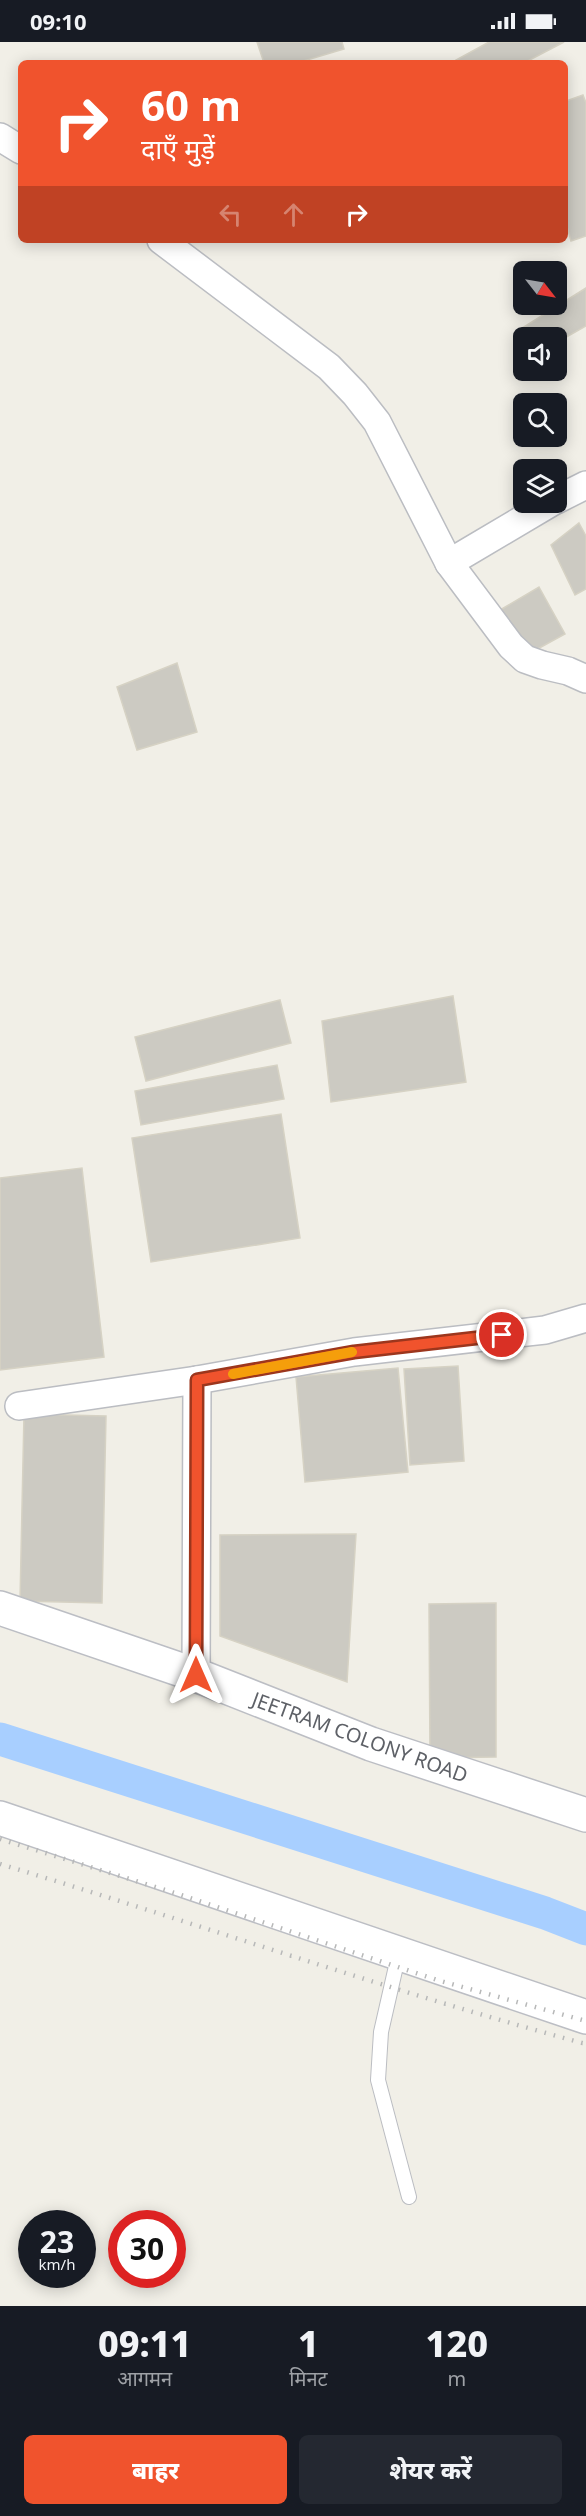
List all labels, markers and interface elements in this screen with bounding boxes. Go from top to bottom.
text: 09:10 [30,6,87,36]
text: 60 m [141,76,241,133]
icon: right [42,84,120,162]
text: दाएँ मुड़ें [141,130,215,167]
icon: left [214,198,247,231]
icon: ahead [277,198,310,231]
icon: right [340,198,373,231]
north arrow [513,261,567,315]
map controls [513,261,567,513]
button: sound [513,327,567,381]
button: search [513,393,567,447]
button: layers [513,459,567,513]
pin [476,1309,527,1360]
icon: arrive [485,1318,518,1351]
position arrow [164,1643,228,1707]
street label: JEETRAM COLONY ROAD [247,1685,472,1789]
speed limit sign: 30 [108,2210,186,2288]
text: 23 [40,2221,74,2262]
text: km/h [39,2254,75,2274]
text: 09:11 [98,2319,191,2368]
text: 1 [298,2319,319,2368]
text: 120 [426,2319,488,2368]
text: आगमन [117,2365,172,2392]
text: मिनट [289,2365,328,2392]
text: m [447,2365,466,2392]
button: बाहर [24,2435,287,2504]
button: शेयर करें [299,2435,562,2504]

